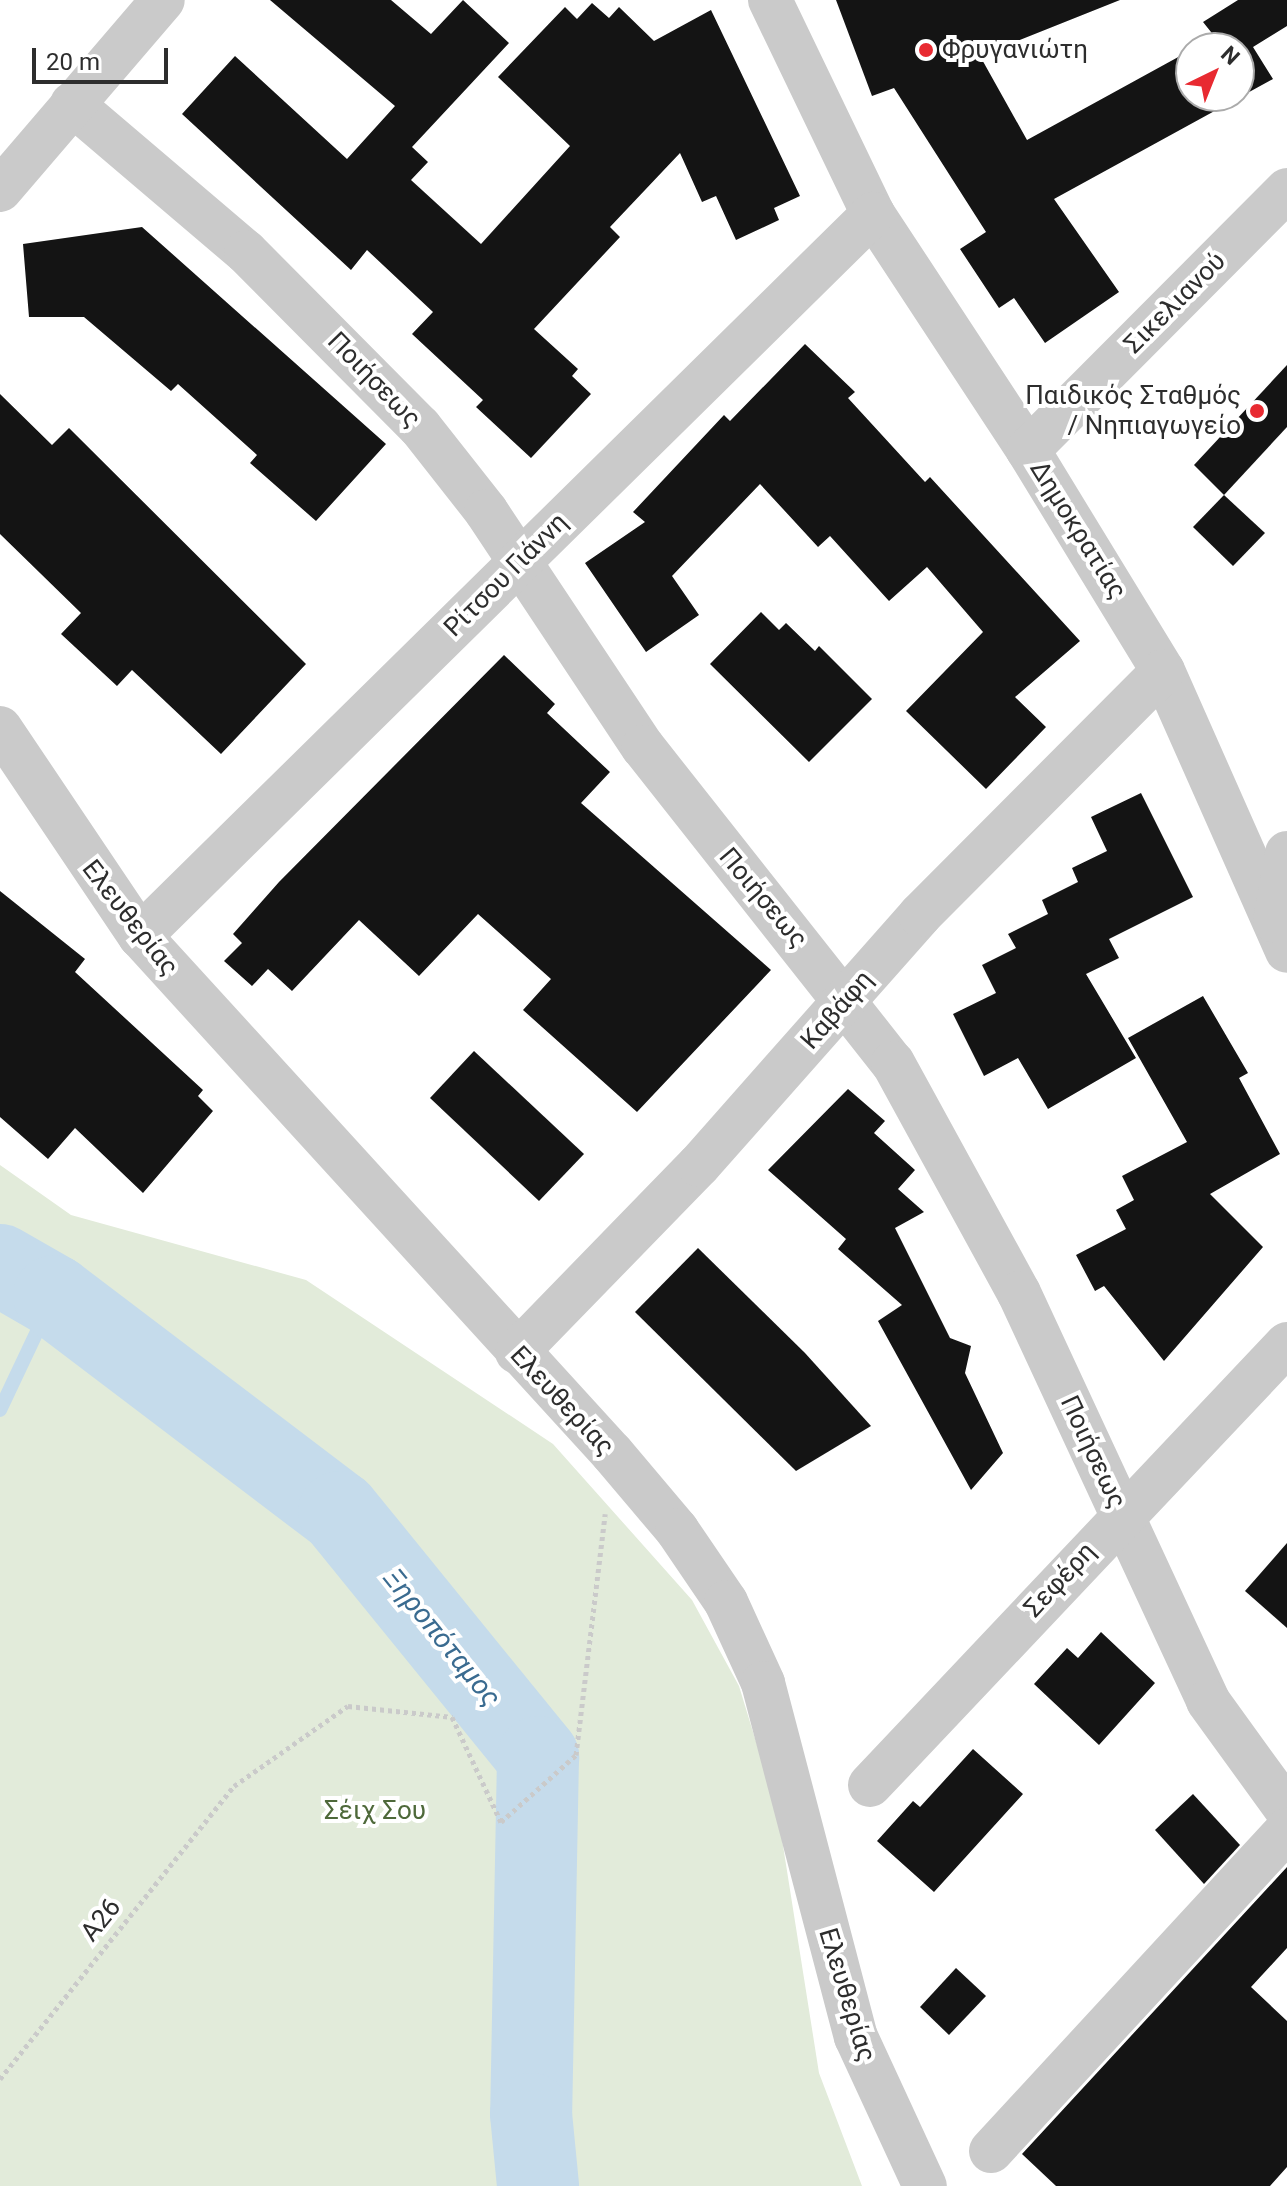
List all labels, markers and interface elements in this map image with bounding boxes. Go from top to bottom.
scale bar [36,32,172,82]
north arrow [1175,32,1255,112]
place label: Φρυγανιώτη [942,34,1088,66]
marker: Φρυγανιώτη [917,41,935,59]
text: N [1216,41,1245,70]
text: 20 m [46,48,100,76]
street label: Σικελιανού [1118,246,1232,360]
street label: Ποιήσεως [321,326,427,434]
place label: Παιδικός Σταθμός / Νηπιαγωγείο [1025,380,1241,442]
marker: Παιδικός Σταθμός / Νηπιαγωγείο [1248,402,1266,420]
street label: Δημοκρατίας [1023,455,1133,605]
street label: Ρίτσου Γιάννη [438,507,574,643]
street label: Ποιήσεως [712,842,814,954]
street label: Ελευθερίας [75,854,185,982]
street label: Καβάφη [794,964,880,1056]
street label: Ελευθερίας [503,1340,621,1462]
street label: Ποιήσεως [1053,1391,1133,1513]
street label: Σεφέρη [1018,1536,1102,1624]
water label: Ξηροπόταμος [376,1562,508,1714]
park label: Σέιχ Σου [324,1795,426,1827]
street label: Α26 [74,1892,128,1948]
street label: Ελευθερίας [812,1924,882,2066]

